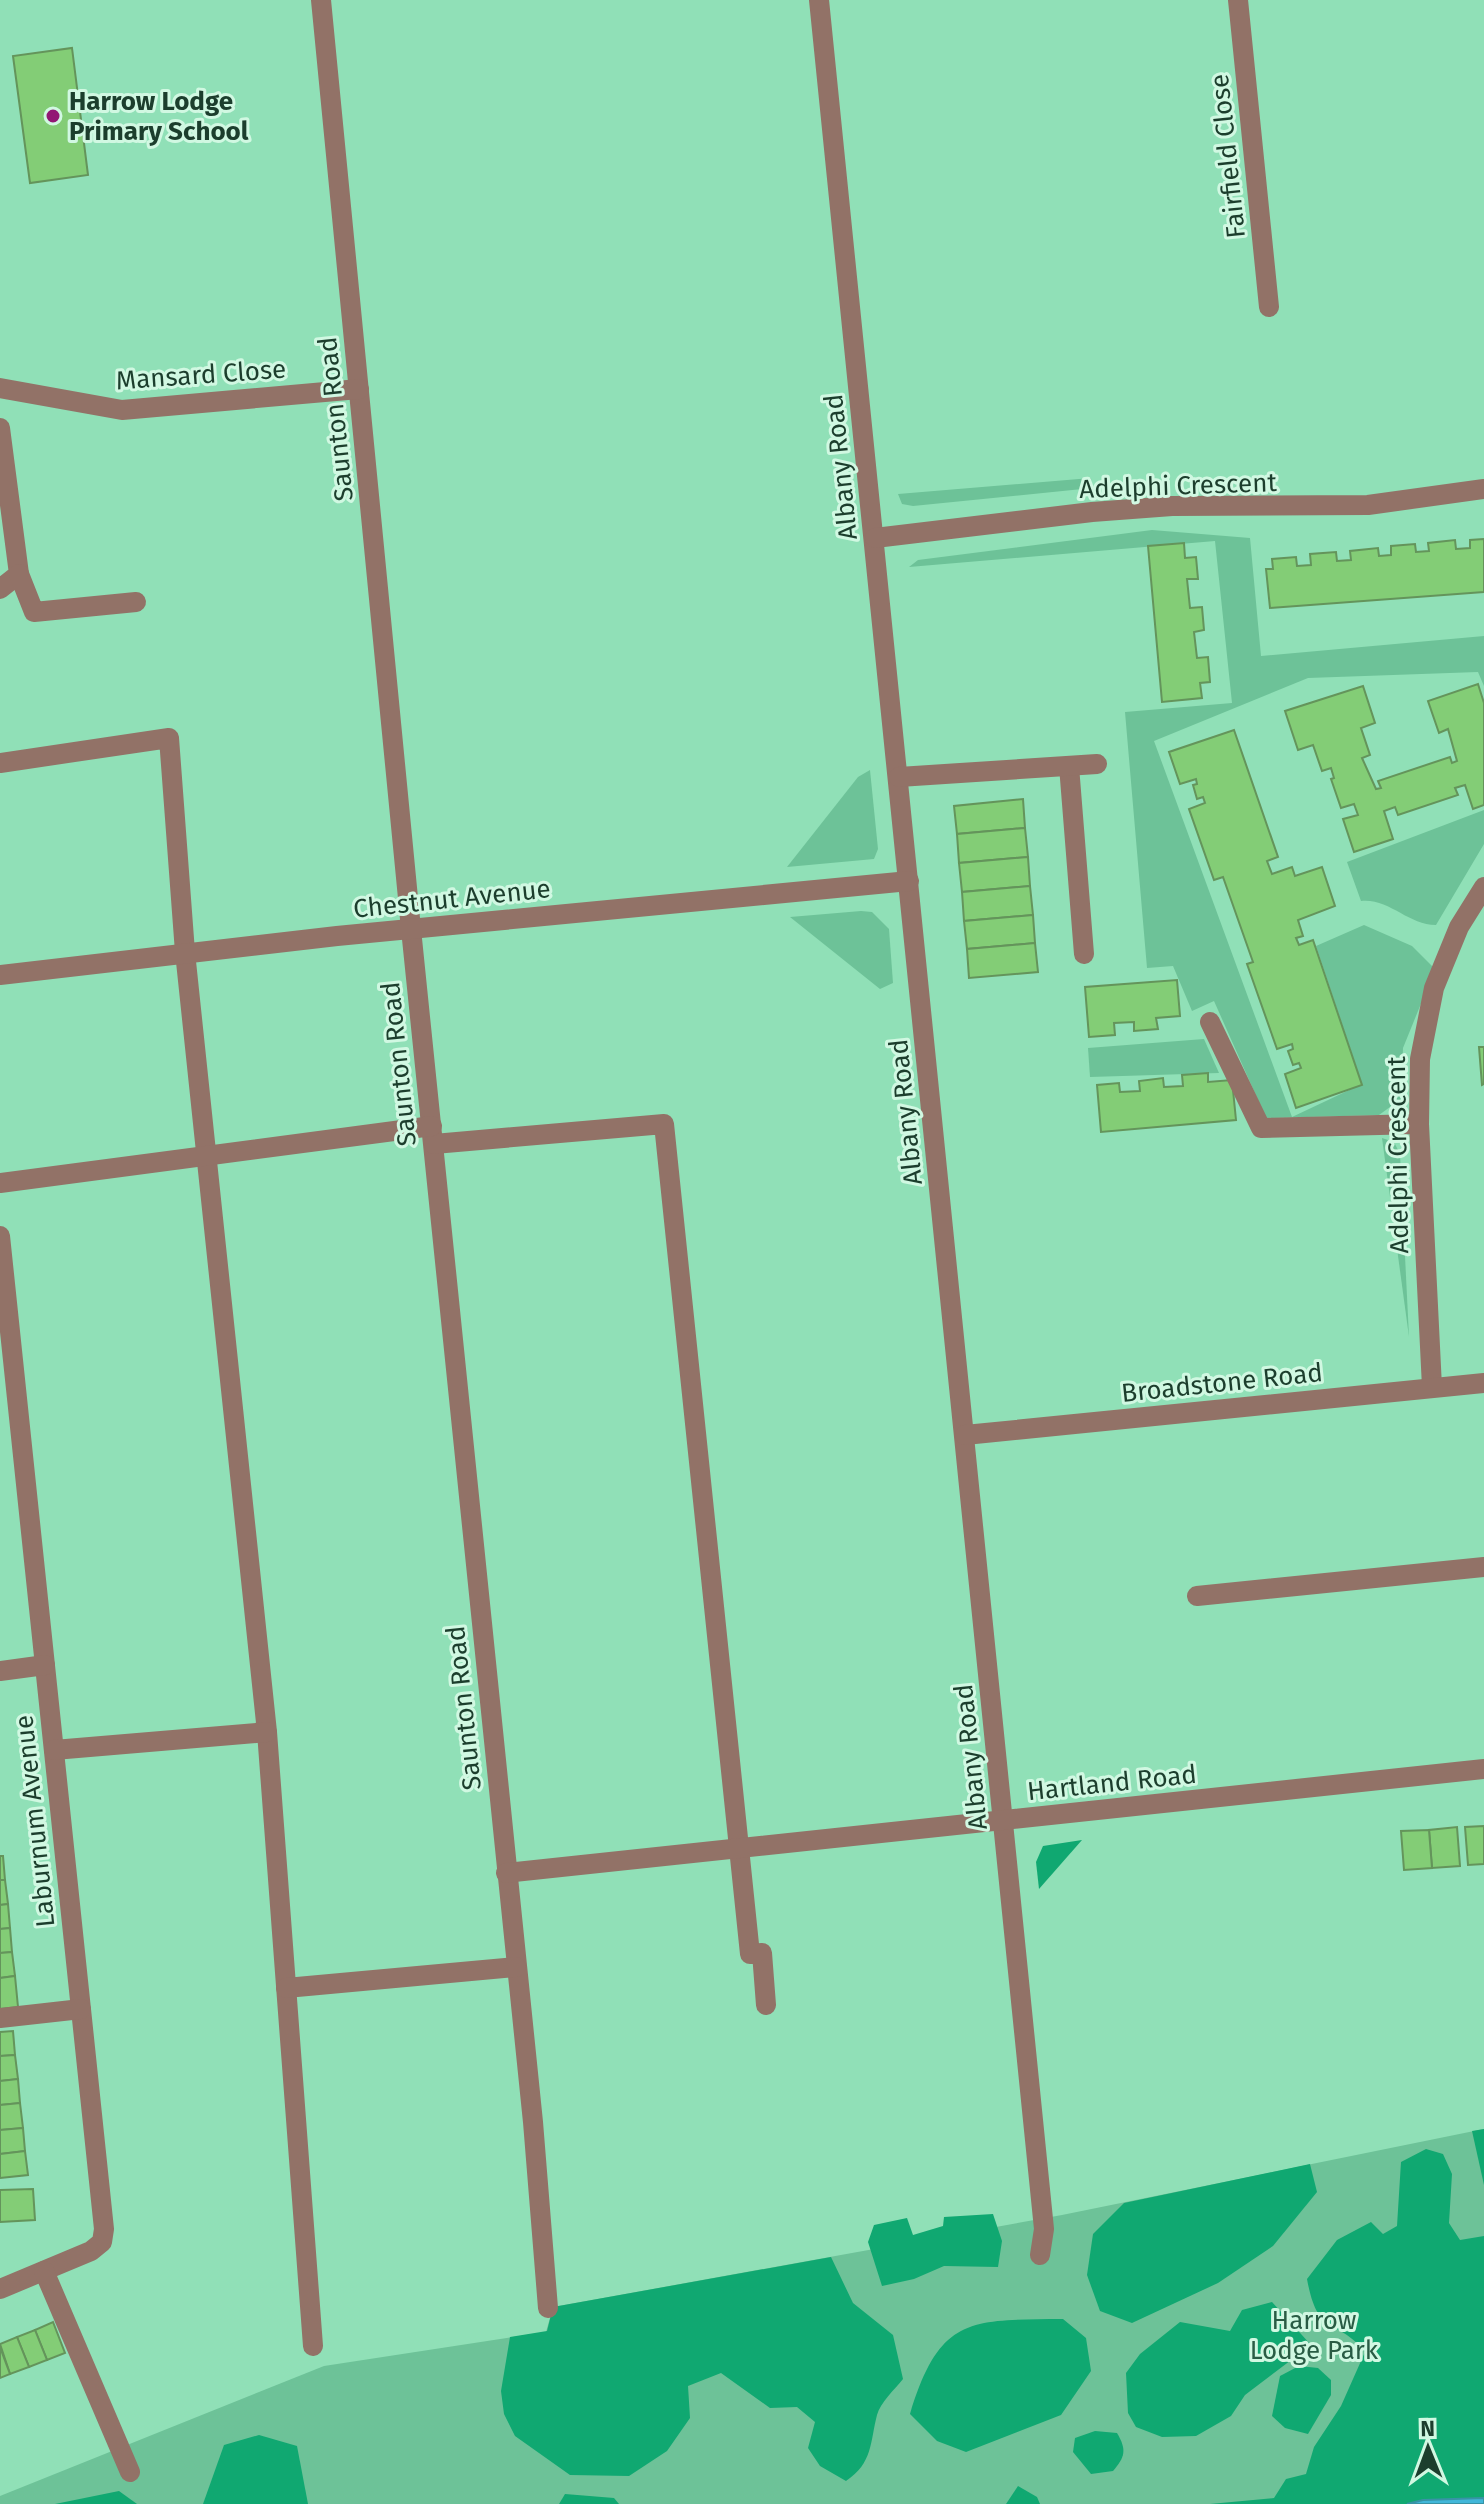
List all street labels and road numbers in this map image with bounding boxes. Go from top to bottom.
street label: Fairfield Close [1204,72,1252,240]
street label: Saunton Road [312,335,360,503]
street label: Mansard Close [115,354,287,396]
street label: Albany Road [818,393,864,541]
street label: Adelphi Crescent [1079,467,1278,505]
street label: Chestnut Avenue [352,873,552,925]
street label: Saunton Road [375,980,423,1148]
street label: Albany Road [883,1038,929,1186]
street label: Adelphi Crescent [1381,1055,1415,1254]
street label: Broadstone Road [1120,1357,1324,1409]
street label: Saunton Road [440,1624,488,1792]
street label: Albany Road [948,1683,994,1831]
street label: Laburnum Avenue [8,1713,62,1929]
street label: Hartland Road [1026,1759,1198,1807]

